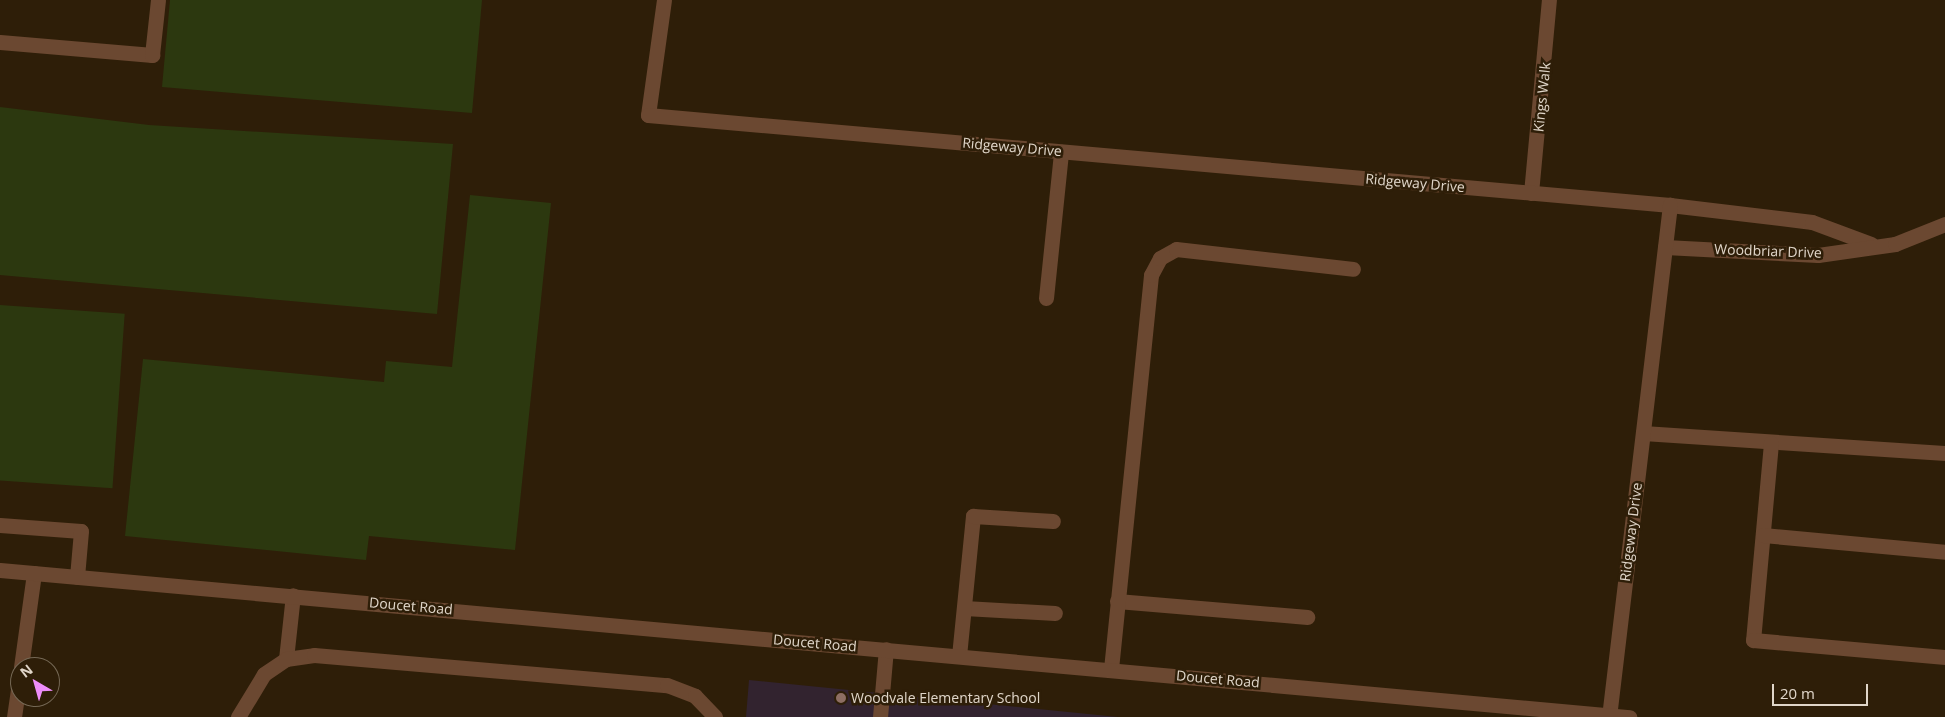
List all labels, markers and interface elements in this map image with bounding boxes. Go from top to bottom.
street label: Kings Walk [1530,61,1554,133]
street label: Ridgeway Drive [962,134,1062,160]
street label: Ridgeway Drive [1365,170,1465,196]
street label: Woodbriar Drive [1714,241,1822,261]
street label: Ridgeway Drive [1617,481,1645,583]
street label: Doucet Road [369,594,453,618]
street label: Doucet Road [773,631,857,655]
north arrow [10,657,60,707]
text: N [16,660,36,682]
street label: Doucet Road [1176,667,1260,691]
scale bar [1775,674,1871,706]
text: 20 m [1780,683,1815,703]
place label: Woodvale Elementary School [851,690,1040,706]
marker: Woodvale Elementary School [835,692,847,704]

